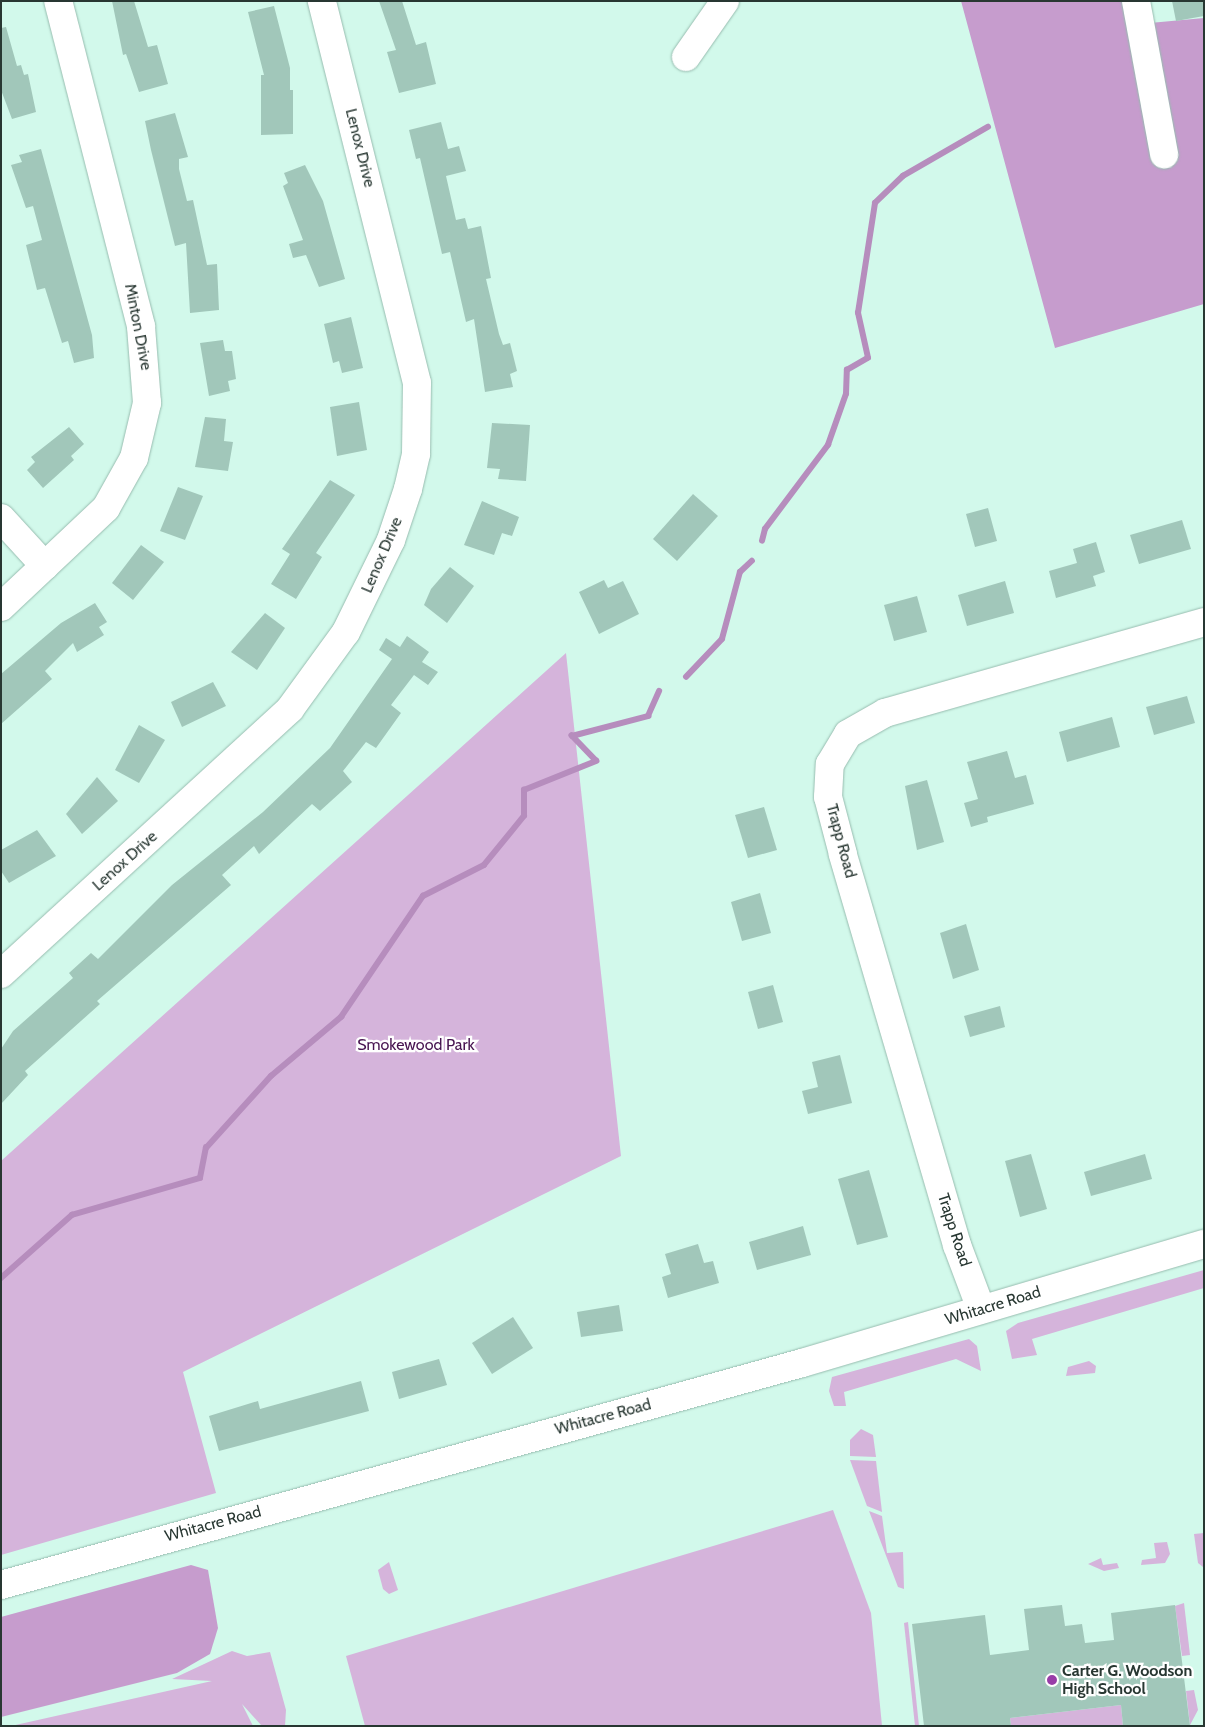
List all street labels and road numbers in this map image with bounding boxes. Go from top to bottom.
street label: Lenox Drive [341,107,379,189]
street label: Minton Drive [120,282,156,372]
street label: Lenox Drive [357,514,407,596]
street label: Trapp Road [822,802,860,880]
street label: Lenox Drive [89,827,161,895]
street label: Trapp Road [933,1191,975,1269]
street label: Whitacre Road [943,1282,1043,1330]
street label: Whitacre Road [553,1395,653,1439]
street label: Whitacre Road [163,1502,263,1546]

